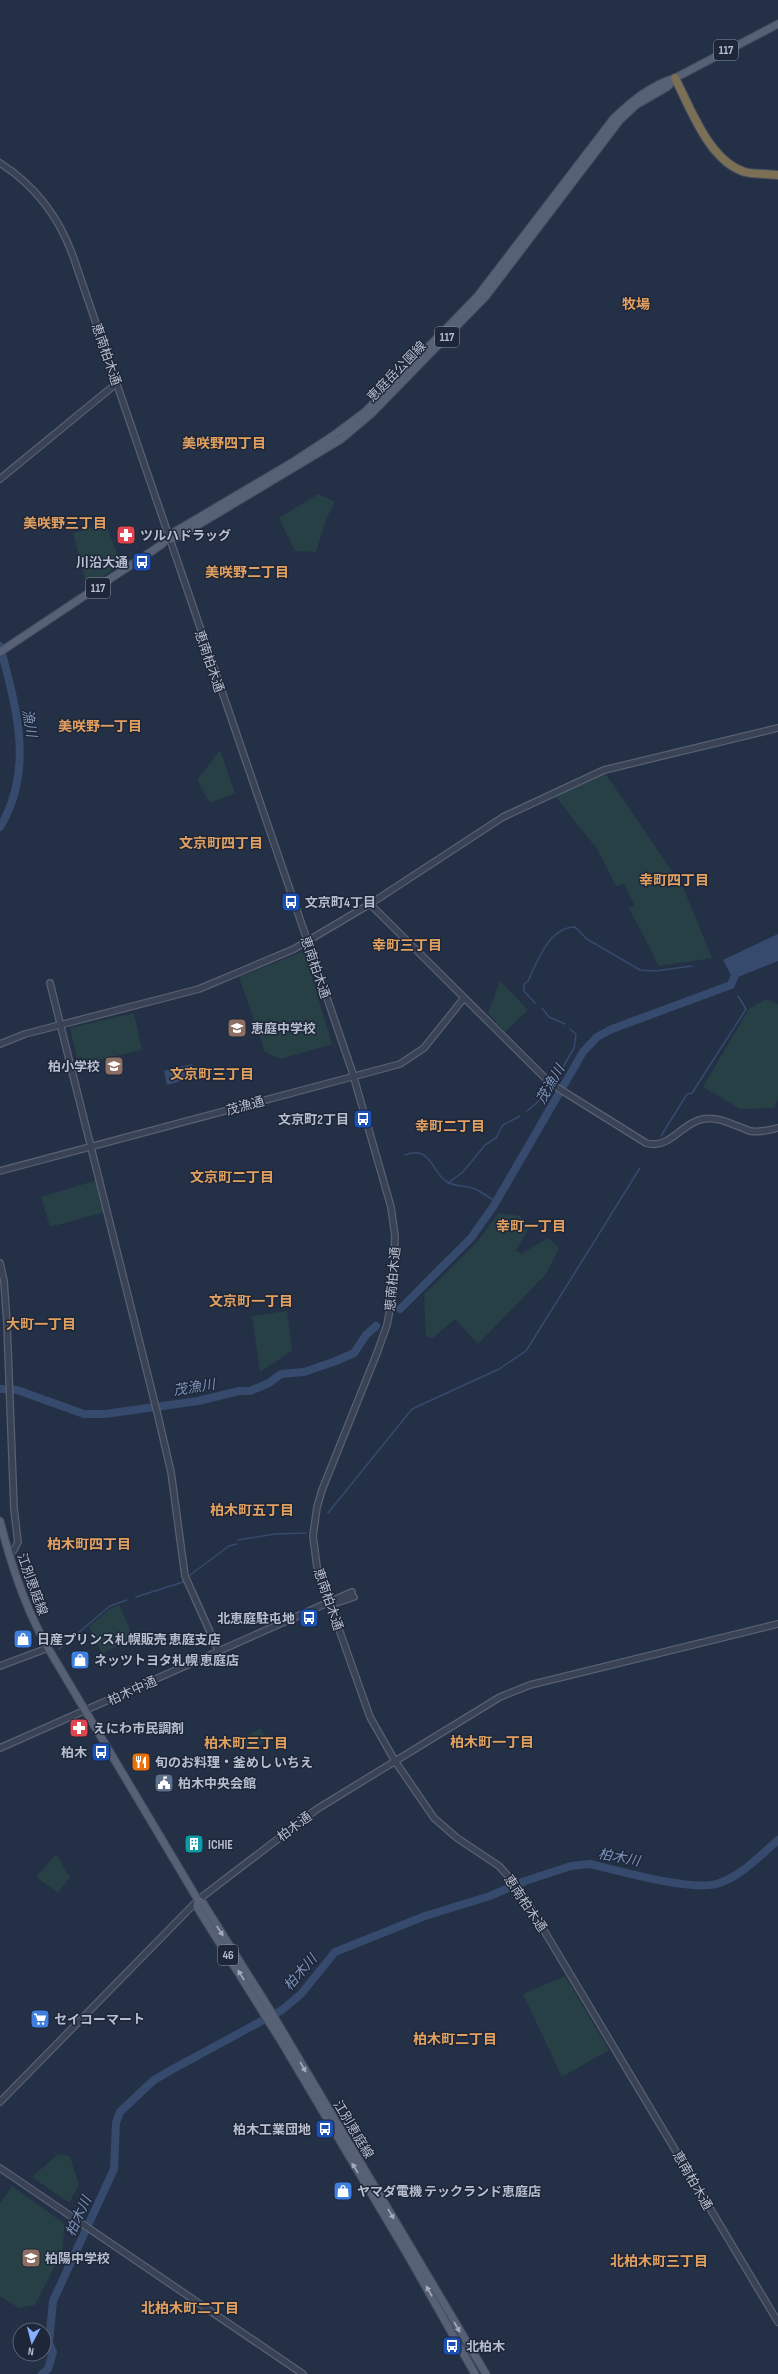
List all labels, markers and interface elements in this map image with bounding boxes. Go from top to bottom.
road number: 117 [714,40,738,60]
district label: 牧場 [622,296,650,313]
street label: 恵南柏木通 [88,321,124,388]
road number: 117 [435,327,459,347]
street label: 恵庭岳公園線 [364,338,430,405]
district label: 美咲野四丁目 [182,435,266,452]
district label: 美咲野三丁目 [23,515,107,532]
pharmacy icon: ツルハドラッグ [115,524,137,546]
place label: ツルハドラッグ [140,528,231,544]
bus stop icon: 川沿大通 [131,551,153,573]
place label: 川沿大通 [76,555,128,571]
district label: 美咲野二丁目 [205,564,289,581]
road number: 117 [86,578,110,598]
street label: 恵南柏木通 [191,628,227,695]
water label: 漁川 [19,708,40,740]
district label: 美咲野一丁目 [58,718,142,735]
district label: 文京町四丁目 [179,835,263,852]
district label: 幸町四丁目 [639,872,709,889]
bus stop icon: 文京町4丁目 [280,891,302,913]
place label: 文京町4丁目 [305,895,376,911]
street label: 恵南柏木通 [297,934,333,1001]
district label: 幸町三丁目 [372,937,442,954]
school or university icon: 恵庭中学校 [226,1017,248,1039]
place label: 恵庭中学校 [251,1021,316,1037]
school or university icon: 柏小学校 [103,1055,125,1077]
place label: 柏小学校 [48,1059,100,1075]
water label: 茂漁川 [533,1060,569,1107]
district label: 文京町三丁目 [170,1066,254,1083]
street label: 茂漁通 [224,1093,266,1119]
bus stop icon: 文京町2丁目 [352,1108,374,1130]
place label: 文京町2丁目 [278,1112,349,1128]
district label: 幸町二丁目 [415,1118,485,1135]
district label: 文京町二丁目 [190,1169,274,1186]
district label: 幸町一丁目 [496,1218,566,1235]
street label: 恵南柏木通 [382,1246,404,1312]
district label: 文京町一丁目 [209,1293,293,1310]
district label: 大町一丁目 [6,1316,76,1333]
water label: 茂漁川 [172,1376,218,1399]
district label: 柏木町五丁目 [210,1502,294,1519]
district label: 柏木町四丁目 [47,1536,131,1553]
street label: 江別恵庭線 [13,1551,51,1618]
street label: 恵南柏木通 [310,1566,346,1633]
bus stop icon: 北恵庭駐屯地 [298,1607,320,1629]
place label: 北恵庭駐屯地 [217,1611,295,1627]
shop icon: 日産プリンス札幌販売 恵庭支店 [12,1628,34,1650]
place label: 日産プリンス札幌販売 恵庭支店 [37,1632,221,1648]
shop icon: ネッツトヨタ札幌 恵庭店 [69,1649,91,1671]
place label: ネッツトヨタ札幌 恵庭店 [94,1653,239,1669]
street label: 柏木中通 [105,1673,159,1709]
pharmacy icon: えにわ市民調剤 [68,1717,90,1739]
place label: えにわ市民調剤 [93,1721,184,1737]
district label: 柏木町一丁目 [450,1734,534,1751]
district label: 柏木町三丁目 [204,1735,288,1752]
bus stop icon: 柏木 [90,1741,112,1763]
place label: 柏木 [61,1745,88,1761]
restaurant icon: 旬のお料理・釜めし いちえ [130,1751,152,1773]
place label: 旬のお料理・釜めし いちえ [155,1755,313,1771]
public building icon: 柏木中央会館 [153,1772,175,1794]
place label: 柏木中央会館 [178,1776,256,1792]
street label: 柏木通 [274,1809,315,1845]
building icon: ICHIE [183,1833,205,1855]
place label: ICHIE [208,1837,233,1853]
water label: 柏木川 [597,1845,643,1870]
street label: 恵南柏木通 [500,1872,550,1935]
one-way arrow [217,1925,224,1937]
road number: 46 [218,1945,238,1965]
water label: 柏木川 [280,1949,322,1994]
one-way arrow [237,1970,245,1980]
supermarket icon: セイコーマート [29,2008,51,2030]
place label: セイコーマート [54,2012,145,2028]
district label: 柏木町二丁目 [413,2031,497,2048]
one-way arrow [300,2061,307,2073]
street label: 江別恵庭線 [330,2098,377,2161]
bus stop icon: 柏木工業団地 [314,2118,336,2140]
place label: 柏木工業団地 [233,2122,311,2138]
street label: 恵南柏木通 [669,2148,715,2213]
one-way arrow [351,2162,358,2174]
shop icon: ヤマダ電機 テックランド恵庭店 [332,2180,354,2202]
place label: ヤマダ電機 テックランド恵庭店 [357,2184,541,2200]
water label: 柏木川 [62,2192,96,2239]
one-way arrow [388,2208,395,2220]
school or university icon: 柏陽中学校 [20,2247,42,2269]
place label: 柏陽中学校 [45,2251,110,2267]
district label: 北柏木町三丁目 [610,2253,708,2270]
one-way arrow [425,2285,432,2297]
district label: 北柏木町二丁目 [141,2300,239,2317]
one-way arrow [454,2321,461,2333]
north arrow [12,2322,52,2362]
bus stop icon: 北柏木 [441,2335,463,2357]
place label: 北柏木 [466,2339,506,2355]
text: N [27,2345,35,2358]

